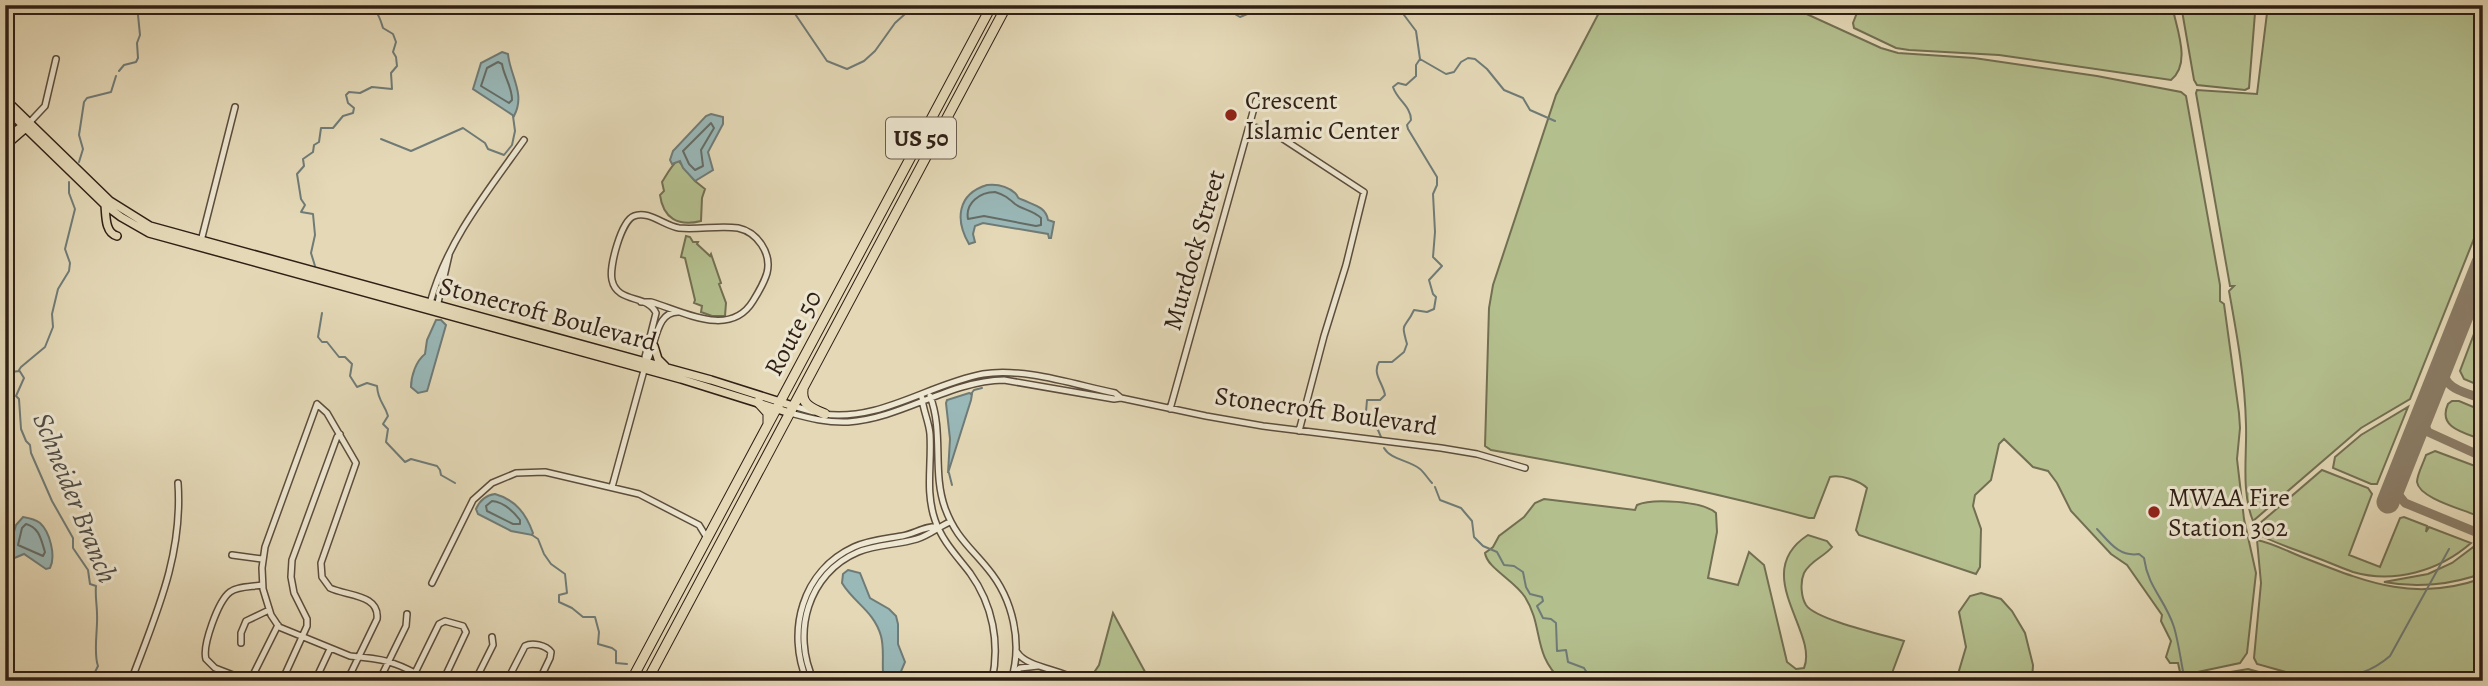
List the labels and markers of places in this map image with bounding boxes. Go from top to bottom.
place label: Crescent Islamic Center [1245,83,1400,148]
marker: Crescent Islamic Center [1223,107,1239,123]
place label: MWAA Fire Station 302 [2168,480,2290,545]
marker: MWAA Fire Station 302 [2146,504,2162,520]

